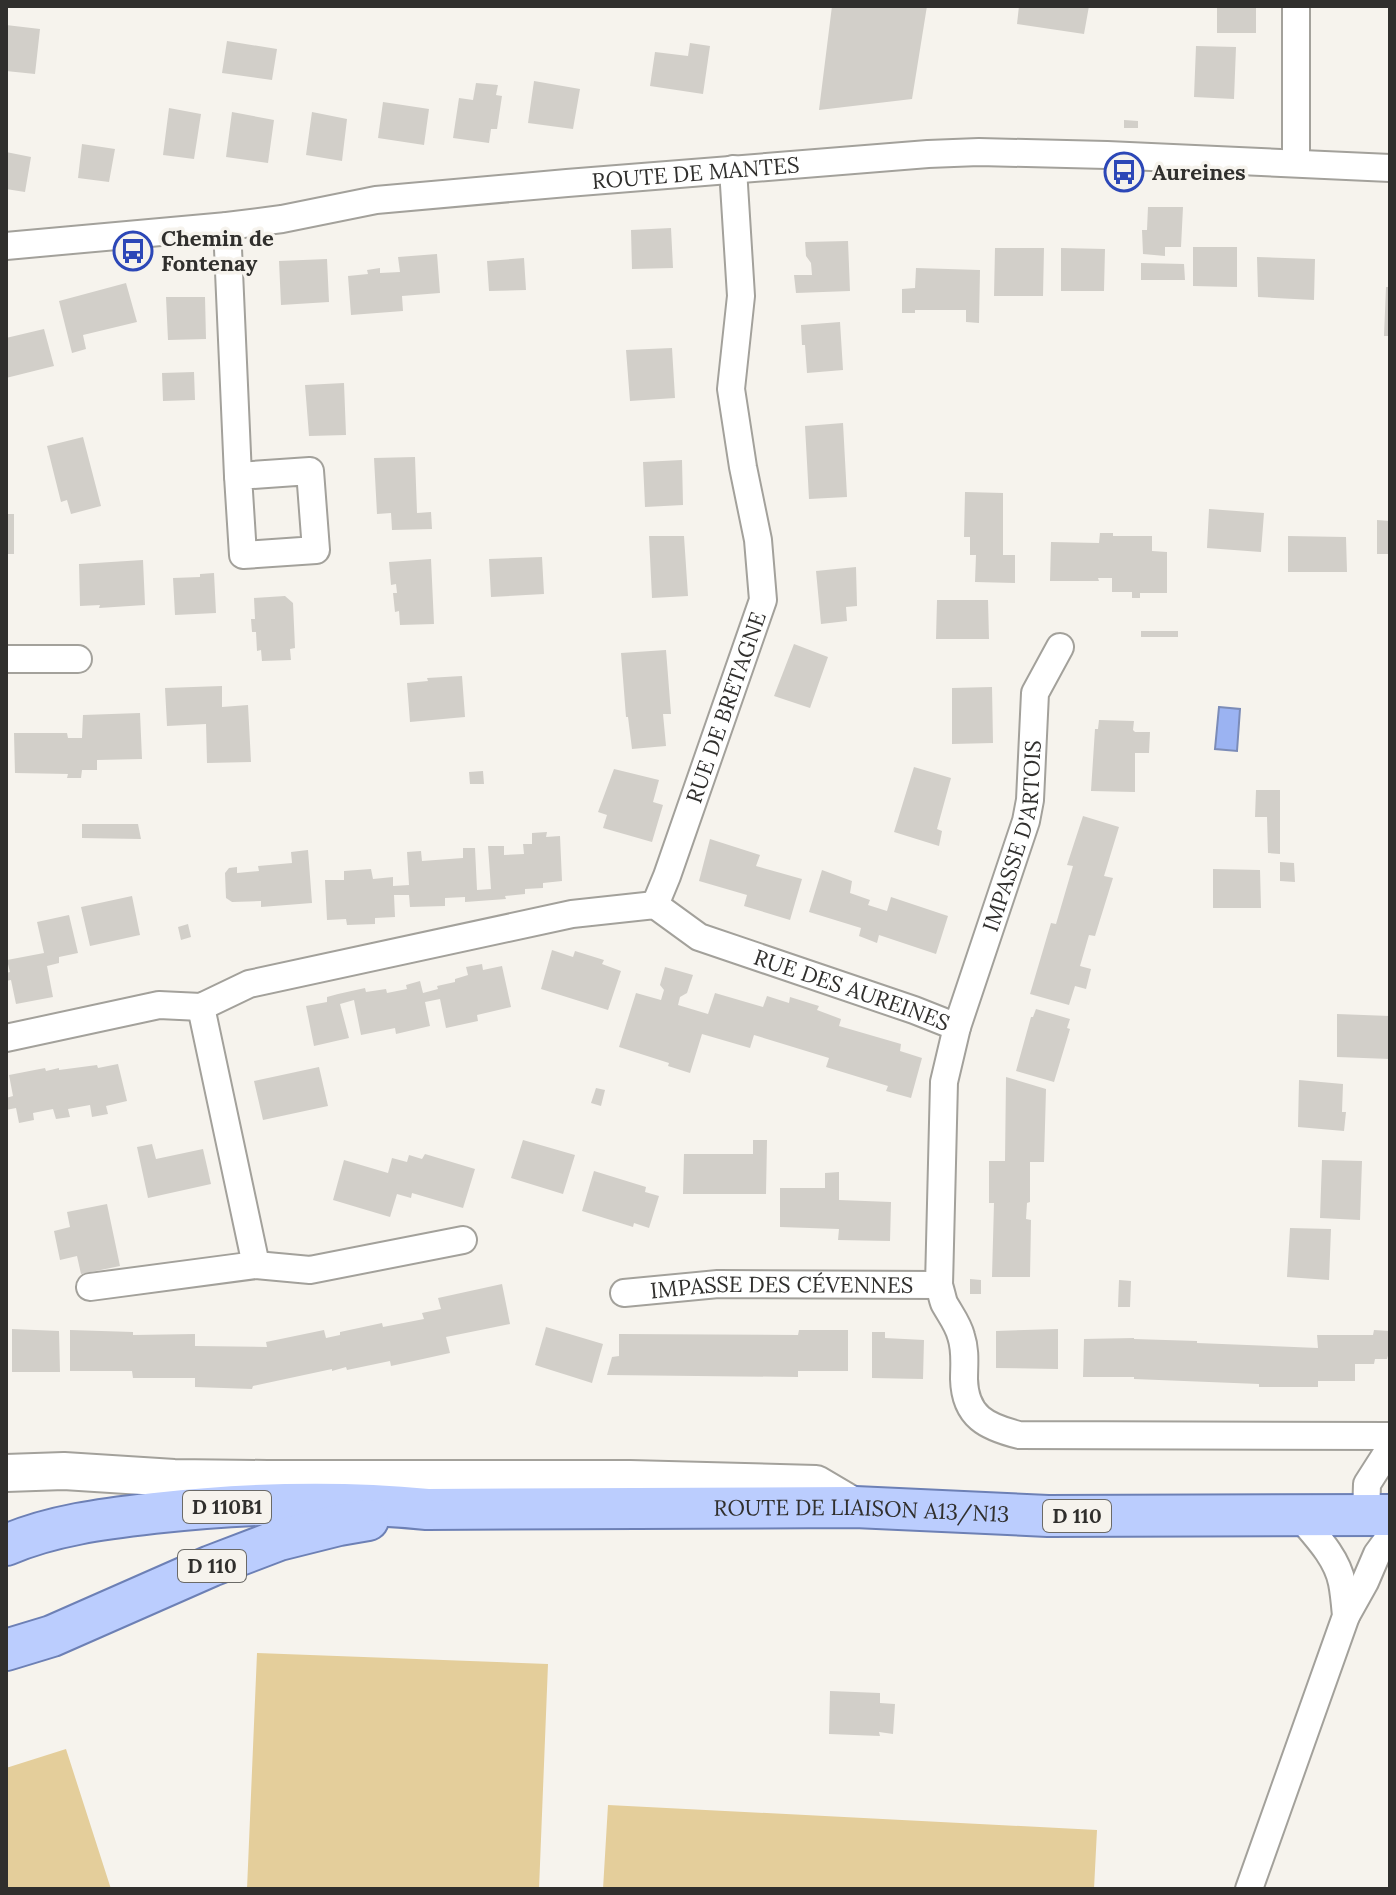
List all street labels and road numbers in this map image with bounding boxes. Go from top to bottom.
street label: ROUTE DE MANTES [591,150,800,195]
street label: RUE DE BRETAGNE [679,608,772,807]
street label: IMPASSE D'ARTOIS [976,739,1047,935]
street label: RUE DES AUREINES [750,943,954,1037]
street label: IMPASSE DES CÉVENNES [649,1270,913,1304]
road number: D 110B1 [183,1491,271,1523]
street label: ROUTE DE LIAISON A13/N13 [713,1493,1010,1528]
road number: D 110 [1043,1500,1111,1532]
road number: D 110 [178,1550,246,1582]

